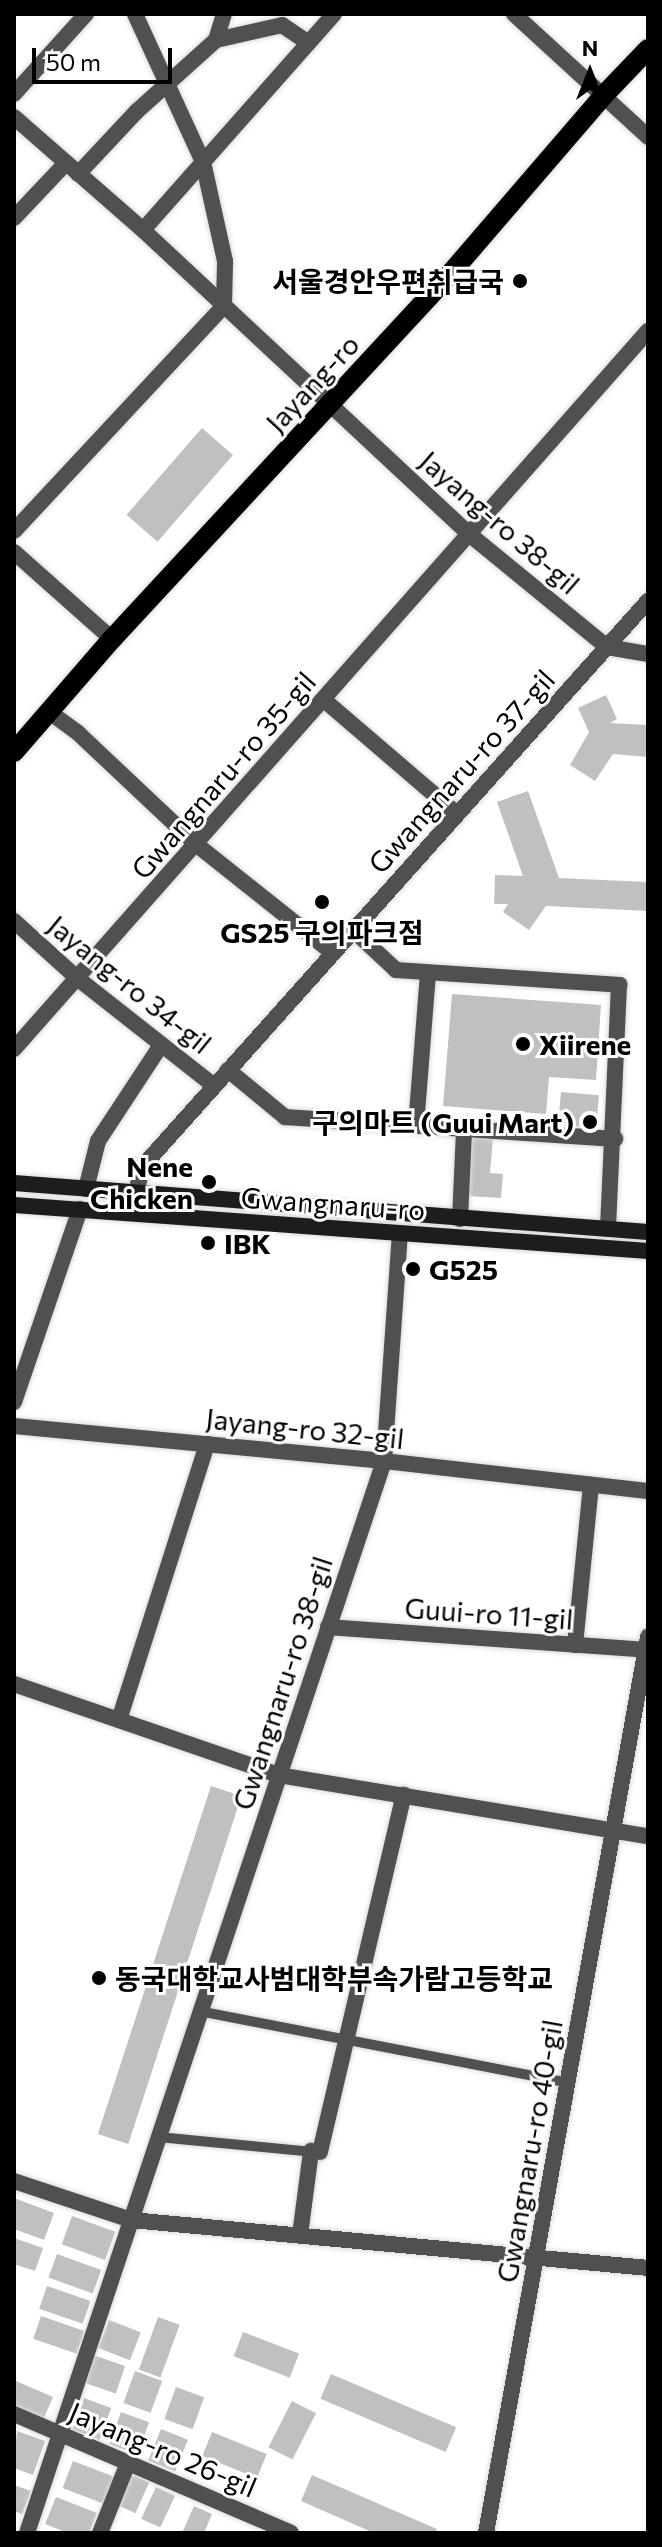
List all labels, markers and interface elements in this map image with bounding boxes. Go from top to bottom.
scale bar [36,32,176,82]
north arrow [550,32,630,112]
text: N [582,34,598,61]
text: 50 m [46,47,101,76]
place label: 서울경안우편취급국 [272,264,504,298]
marker: 서울경안우편취급국 [511,272,529,290]
street label: Jayang-ro [258,327,366,439]
street label: Jayang-ro 38-gil [413,443,587,601]
street label: Gwangnaru-ro 37-gil [361,662,561,880]
street label: Gwangnaru-ro 35-gil [124,665,322,885]
marker: GS25 구의파크점 [313,893,331,911]
street label: Jayang-ro 34-gil [41,908,219,1060]
place label: GS25 구의파크점 [220,915,424,949]
place label: Xiirene [539,1027,631,1061]
marker: Xiirene [514,1035,532,1053]
place label: 구의마트 (Guui Mart) [313,1105,574,1139]
marker: 구의마트 (Guui Mart) [581,1113,599,1131]
place label: Nene Chicken [90,1149,193,1215]
marker: Nene Chicken [200,1173,218,1191]
street label: Gwangnaru-ro [240,1180,426,1226]
place label: IBK [224,1226,271,1260]
marker: IBK [199,1234,217,1252]
place label: G525 [429,1252,498,1286]
marker: G525 [404,1260,422,1278]
street label: Jayang-ro 32-gil [204,1401,406,1455]
street label: Gwangnaru-ro 38-gil [225,1552,339,1814]
street label: Guui-ro 11-gil [404,1590,574,1636]
place label: 동국대학교사범대학부속가람고등학교 [115,1961,553,1995]
marker: 동국대학교사범대학부속가람고등학교 [90,1969,108,1987]
street label: Gwangnaru-ro 40-gil [489,2017,569,2285]
street label: Jayang-ro 26-gil [64,2394,262,2504]

